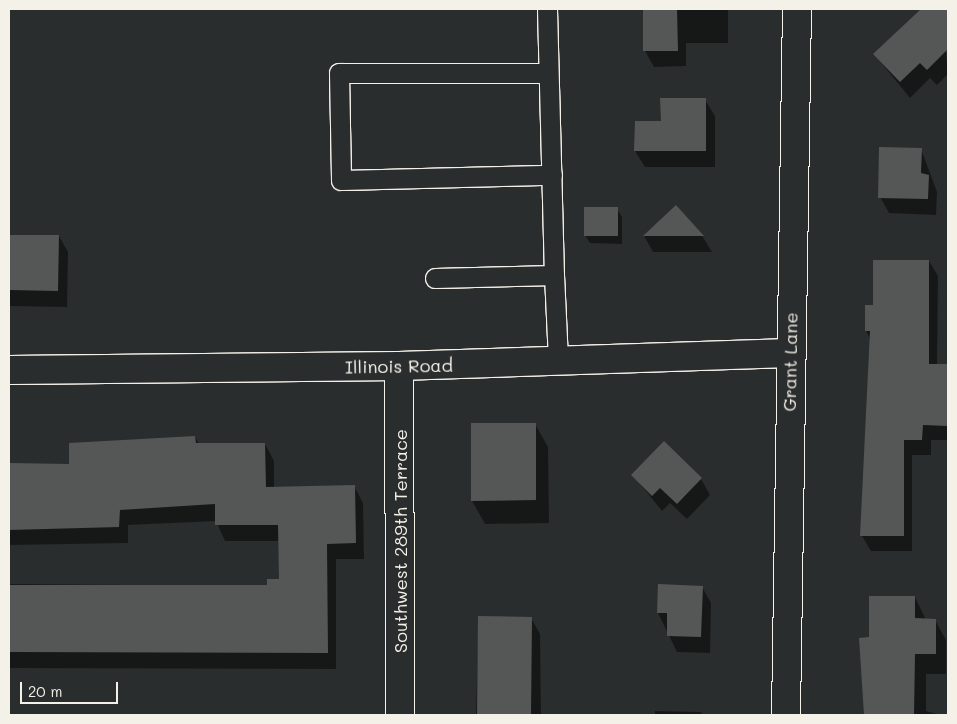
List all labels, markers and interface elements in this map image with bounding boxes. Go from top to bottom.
street label: Grant Lane [778,312,802,412]
street label: Illinois Road [345,354,453,378]
street label: Southwest 289th Terrace [389,429,411,653]
scale bar [22,672,120,704]
text: 20 m [28,681,62,701]

